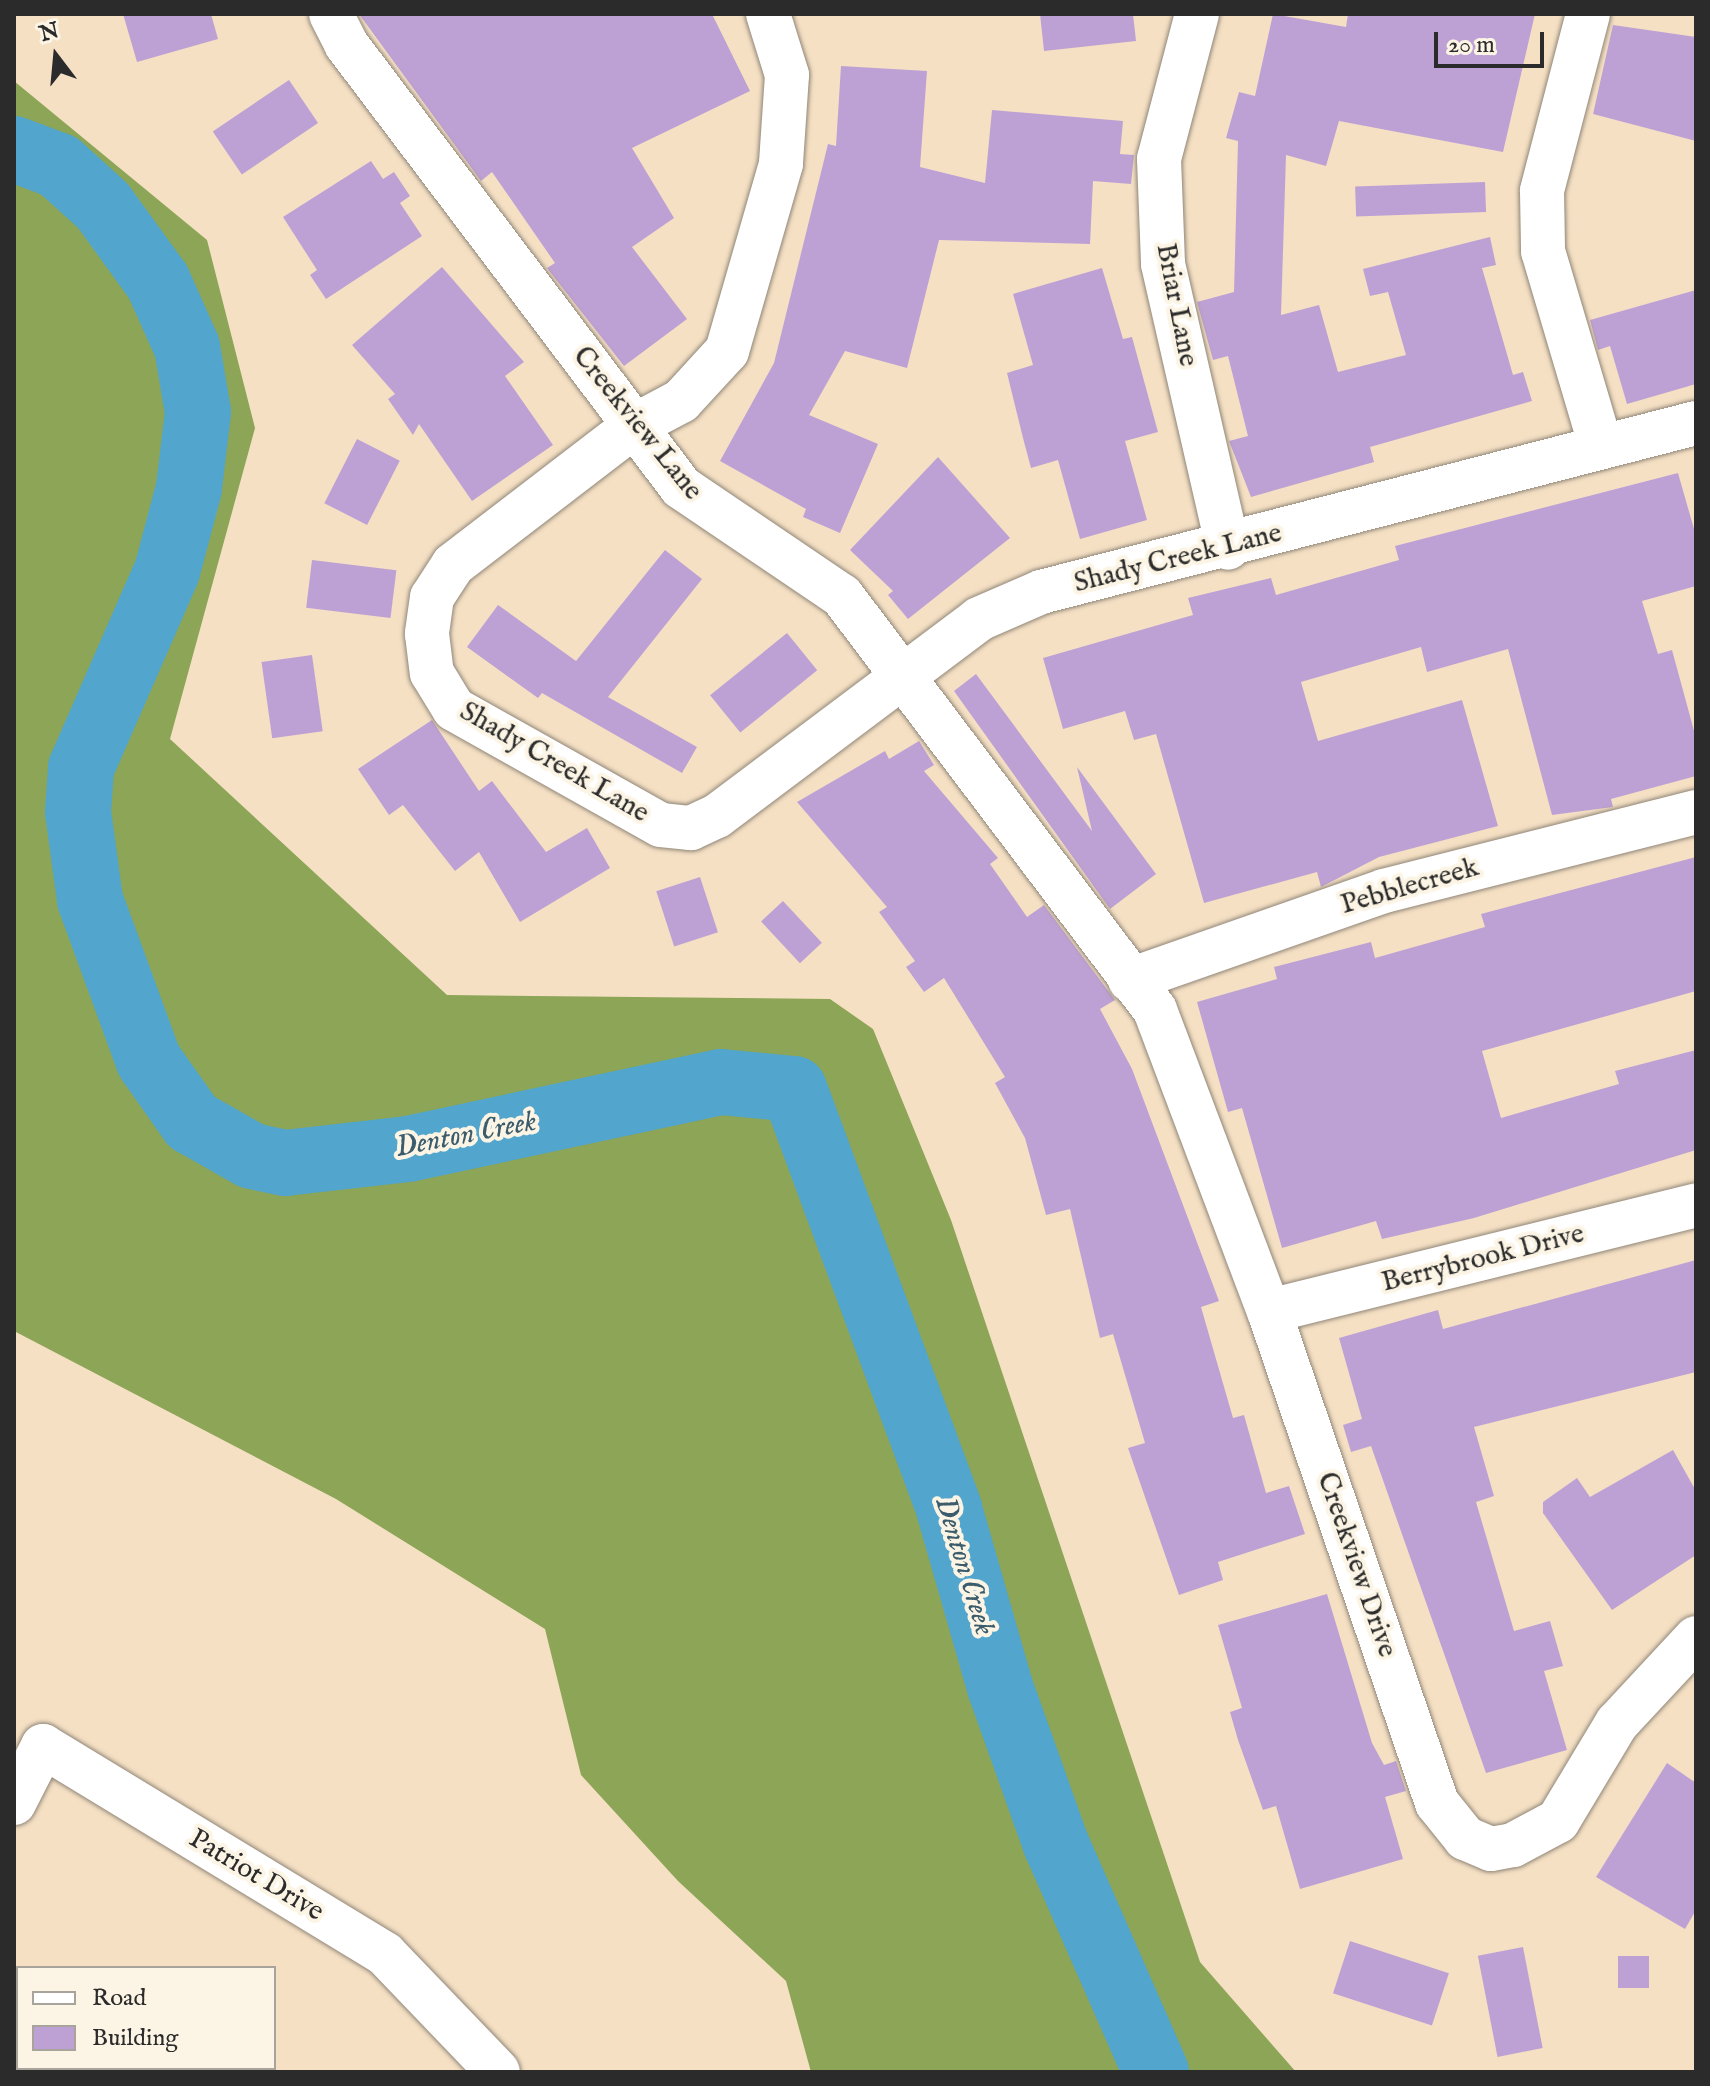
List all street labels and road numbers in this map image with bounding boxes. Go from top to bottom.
street label: Briar Lane [1148,241,1204,369]
street label: Creekview Lane [565,340,709,508]
street label: Shady Creek Lane [1071,517,1285,601]
street label: Shady Creek Lane [453,695,655,831]
street label: Pebblecreek [1337,851,1483,923]
street label: Berrybrook Drive [1378,1218,1588,1300]
street label: Creekview Drive [1309,1468,1403,1662]
street label: Patriot Drive [182,1823,330,1929]

